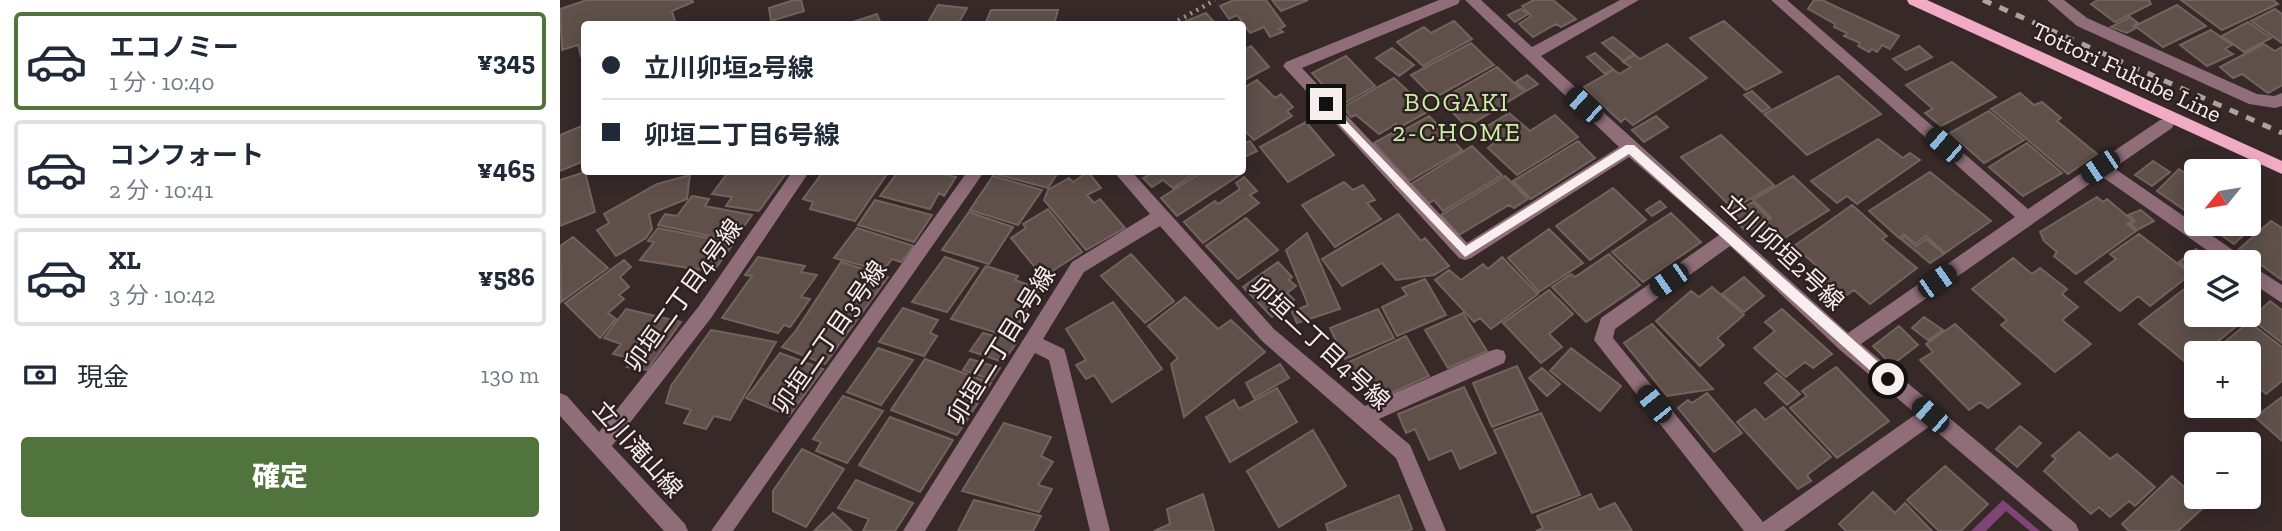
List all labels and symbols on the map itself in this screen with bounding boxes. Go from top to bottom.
street label: Tottori Fukube Line [2028,15,2226,129]
car [1562,83,1607,127]
district label: BOGAKI 2-CHOME [1392,86,1522,148]
route end [1310,88,1342,120]
car [1922,123,1967,167]
car [2077,147,2124,187]
north arrow [2184,159,2261,236]
street label: 立川卯垣2号線 [1716,188,1850,316]
street label: 卯垣二丁目4号線 [618,213,748,377]
street label: 卯垣二丁目3号線 [766,255,892,419]
car [1646,259,1693,301]
car [1914,260,1961,302]
street label: 卯垣二丁目2号線 [941,261,1061,429]
street label: 卯垣二丁目4号線 [1244,271,1396,415]
route start [1872,363,1904,395]
car [1633,381,1676,427]
car [1908,393,1953,437]
street label: 立川滝山線 [587,395,689,503]

